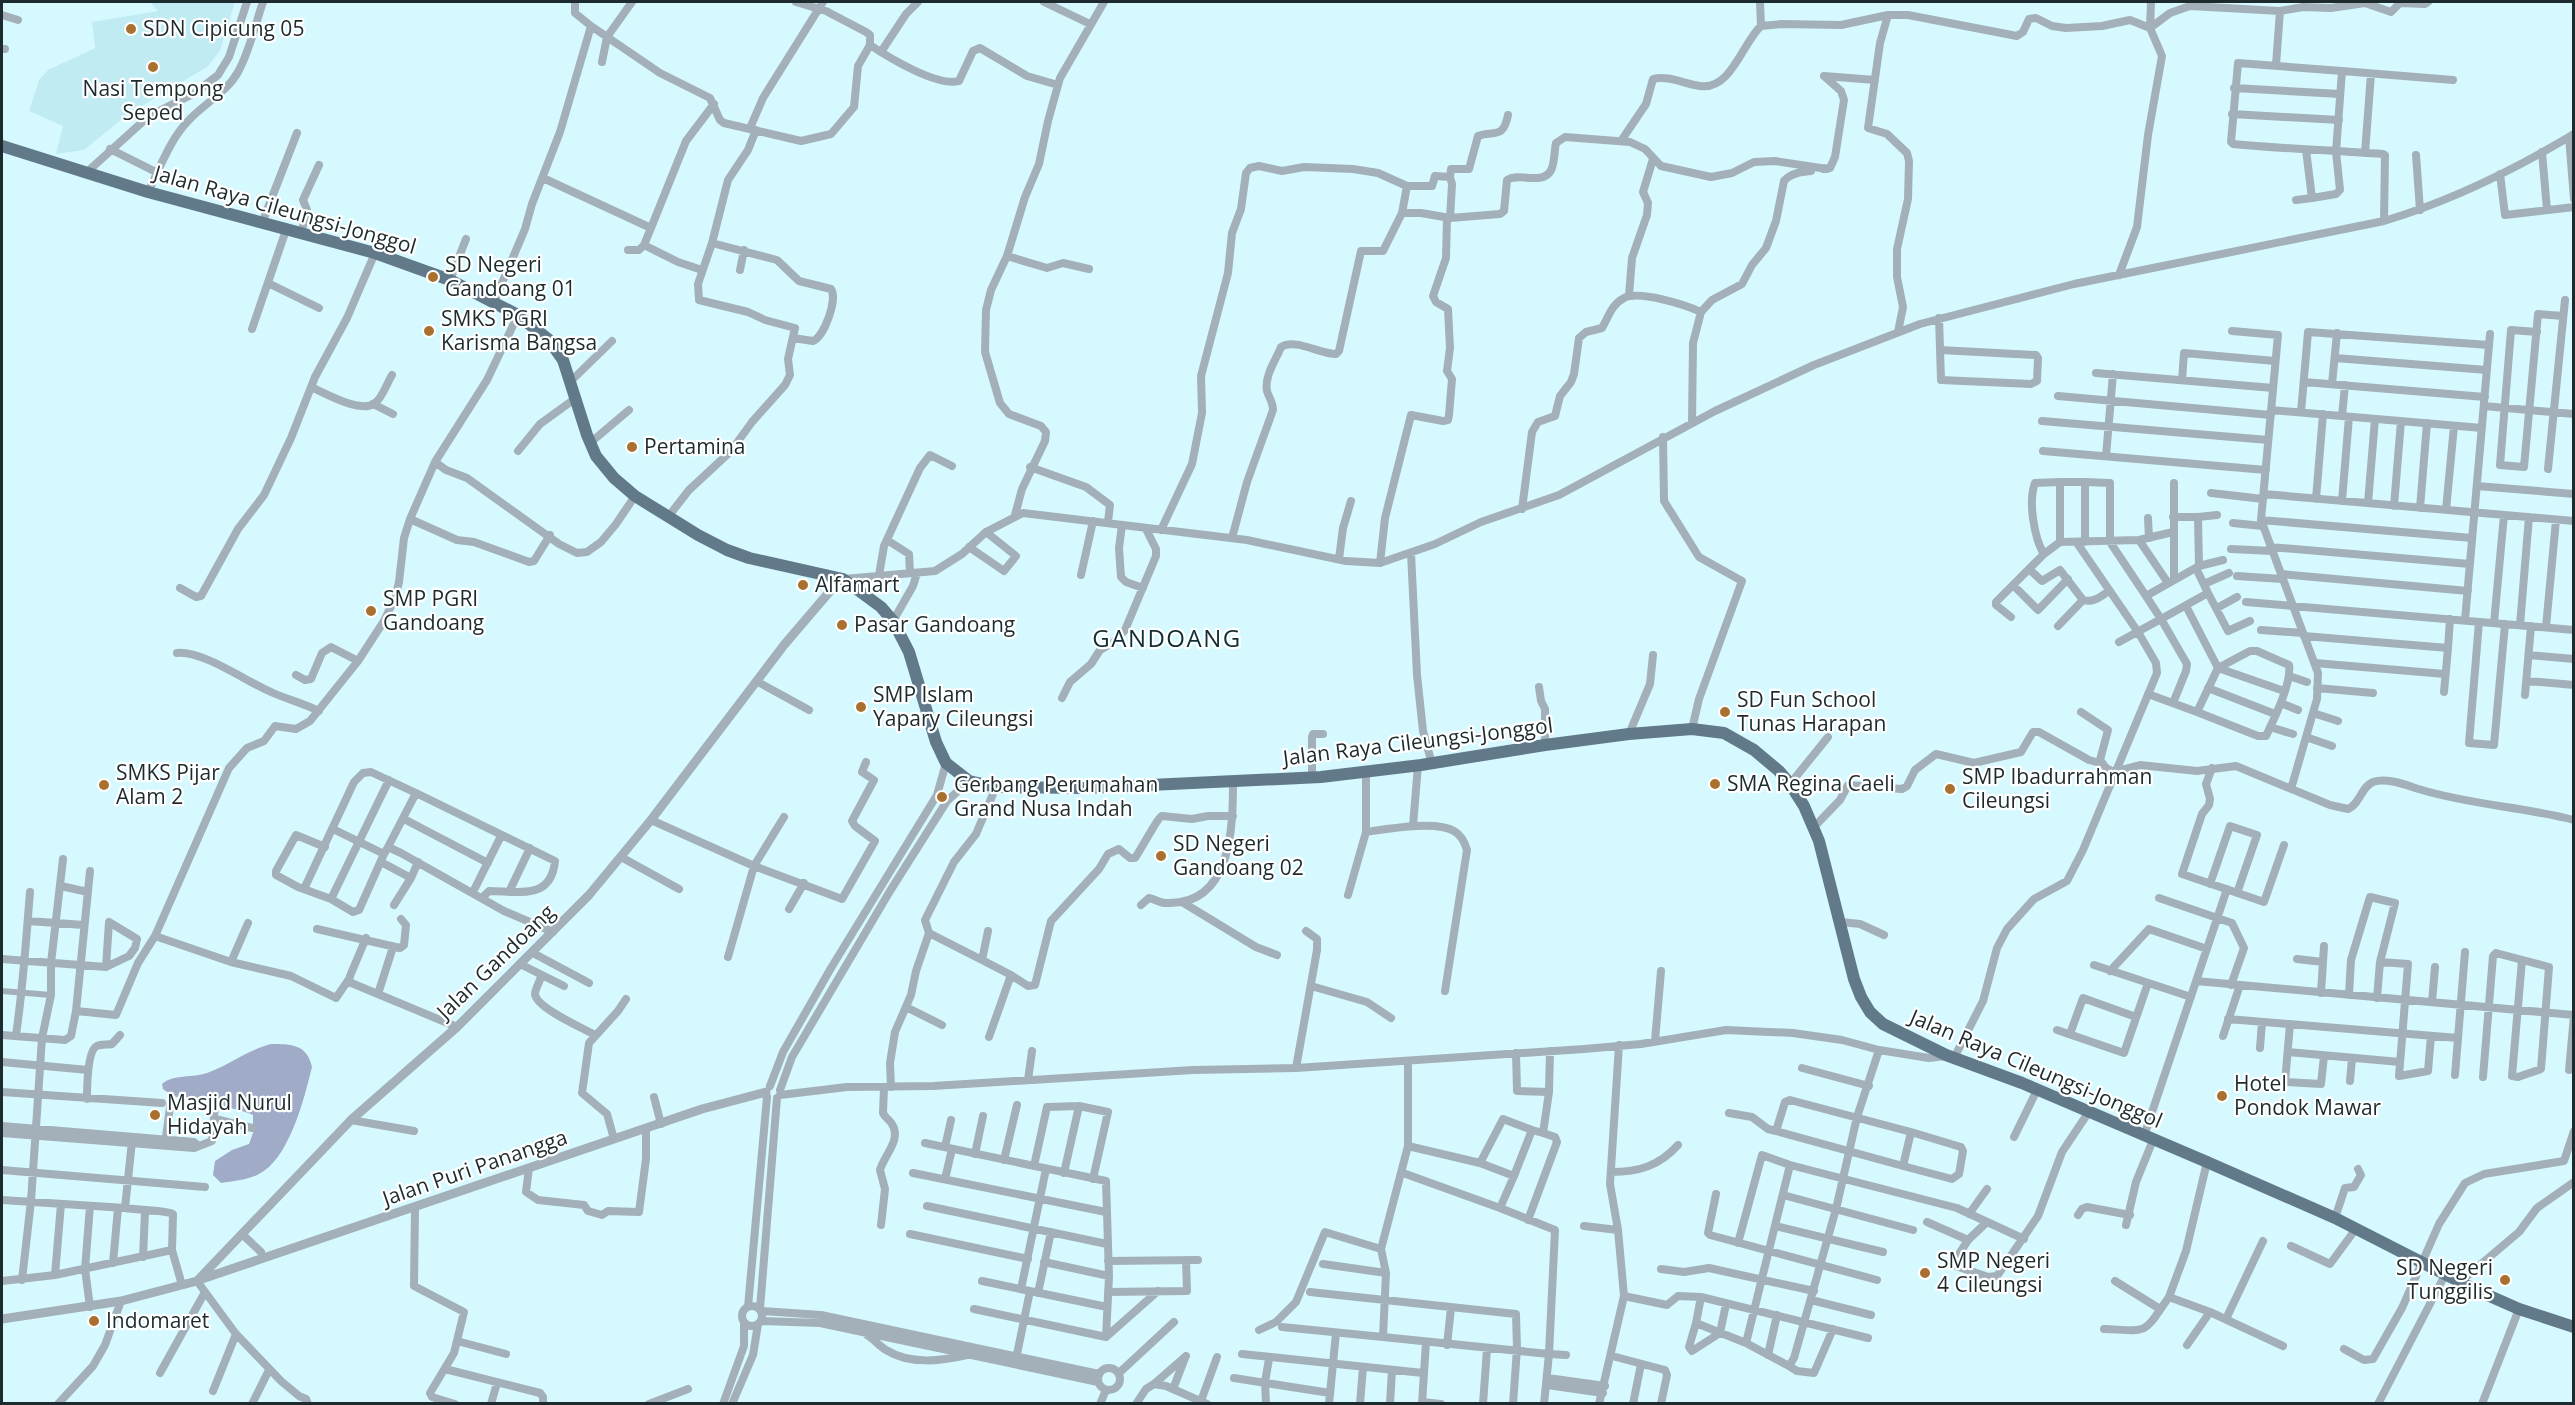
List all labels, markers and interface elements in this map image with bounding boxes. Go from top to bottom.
place label: SDN Cipicung 05 [143,14,304,42]
marker: SDN Cipicung 05 [124,22,138,36]
marker: Nasi Tempong Seped [146,60,160,74]
place label: Nasi Tempong Seped [83,74,223,126]
street label: Jalan Raya Cileungsi-Jonggol [149,158,420,260]
place label: SD Negeri Gandoang 01 [445,250,576,302]
marker: SD Negeri Gandoang 01 [426,270,440,284]
place label: SMKS PGRI Karisma Bangsa [441,304,597,356]
marker: SMKS PGRI Karisma Bangsa [422,324,436,338]
place label: Pertamina [644,432,745,460]
marker: Pertamina [625,440,639,454]
place label: Alfamart [815,570,900,598]
marker: Alfamart [796,578,810,592]
place label: SMP PGRI Gandoang [383,584,484,636]
marker: SMP PGRI Gandoang [364,604,378,618]
place label: Pasar Gandoang [854,610,1015,638]
marker: Pasar Gandoang [835,618,849,632]
district label: GANDOANG [1092,621,1242,654]
place label: SMP Islam Yapary Cileungsi [873,680,1034,732]
place label: SD Fun School Tunas Harapan [1737,685,1886,737]
marker: SMP Islam Yapary Cileungsi [854,700,868,714]
marker: SD Fun School Tunas Harapan [1718,705,1732,719]
street label: Jalan Raya Cileungsi-Jonggol [1279,711,1554,772]
place label: SMKS Pijar Alam 2 [116,758,220,810]
place label: SMP Ibadurrahman Cileungsi [1962,762,2152,814]
place label: SMA Regina Caeli [1727,769,1895,797]
place label: Gerbang Perumahan Grand Nusa Indah [954,770,1158,822]
marker: SMA Regina Caeli [1708,777,1722,791]
marker: SMKS Pijar Alam 2 [97,778,111,792]
marker: SMP Ibadurrahman Cileungsi [1943,782,1957,796]
marker: Gerbang Perumahan Grand Nusa Indah [935,790,949,804]
place label: SD Negeri Gandoang 02 [1173,829,1304,881]
marker: SD Negeri Gandoang 02 [1154,849,1168,863]
street label: Jalan Gandoang [429,898,560,1026]
street label: Jalan Raya Cileungsi-Jonggol [1904,1001,2167,1134]
place label: Hotel Pondok Mawar [2234,1069,2382,1121]
place label: Masjid Nurul Hidayah [167,1088,292,1140]
marker: Hotel Pondok Mawar [2215,1089,2229,1103]
marker: Masjid Nurul Hidayah [148,1108,162,1122]
street label: Jalan Puri Panangga [377,1122,571,1212]
place label: SMP Negeri 4 Cileungsi [1937,1246,2050,1298]
place label: SD Negeri Tunggilis [2396,1253,2493,1305]
marker: SMP Negeri 4 Cileungsi [1918,1266,1932,1280]
marker: SD Negeri Tunggilis [2498,1273,2512,1287]
place label: Indomaret [106,1306,209,1334]
marker: Indomaret [87,1314,101,1328]

